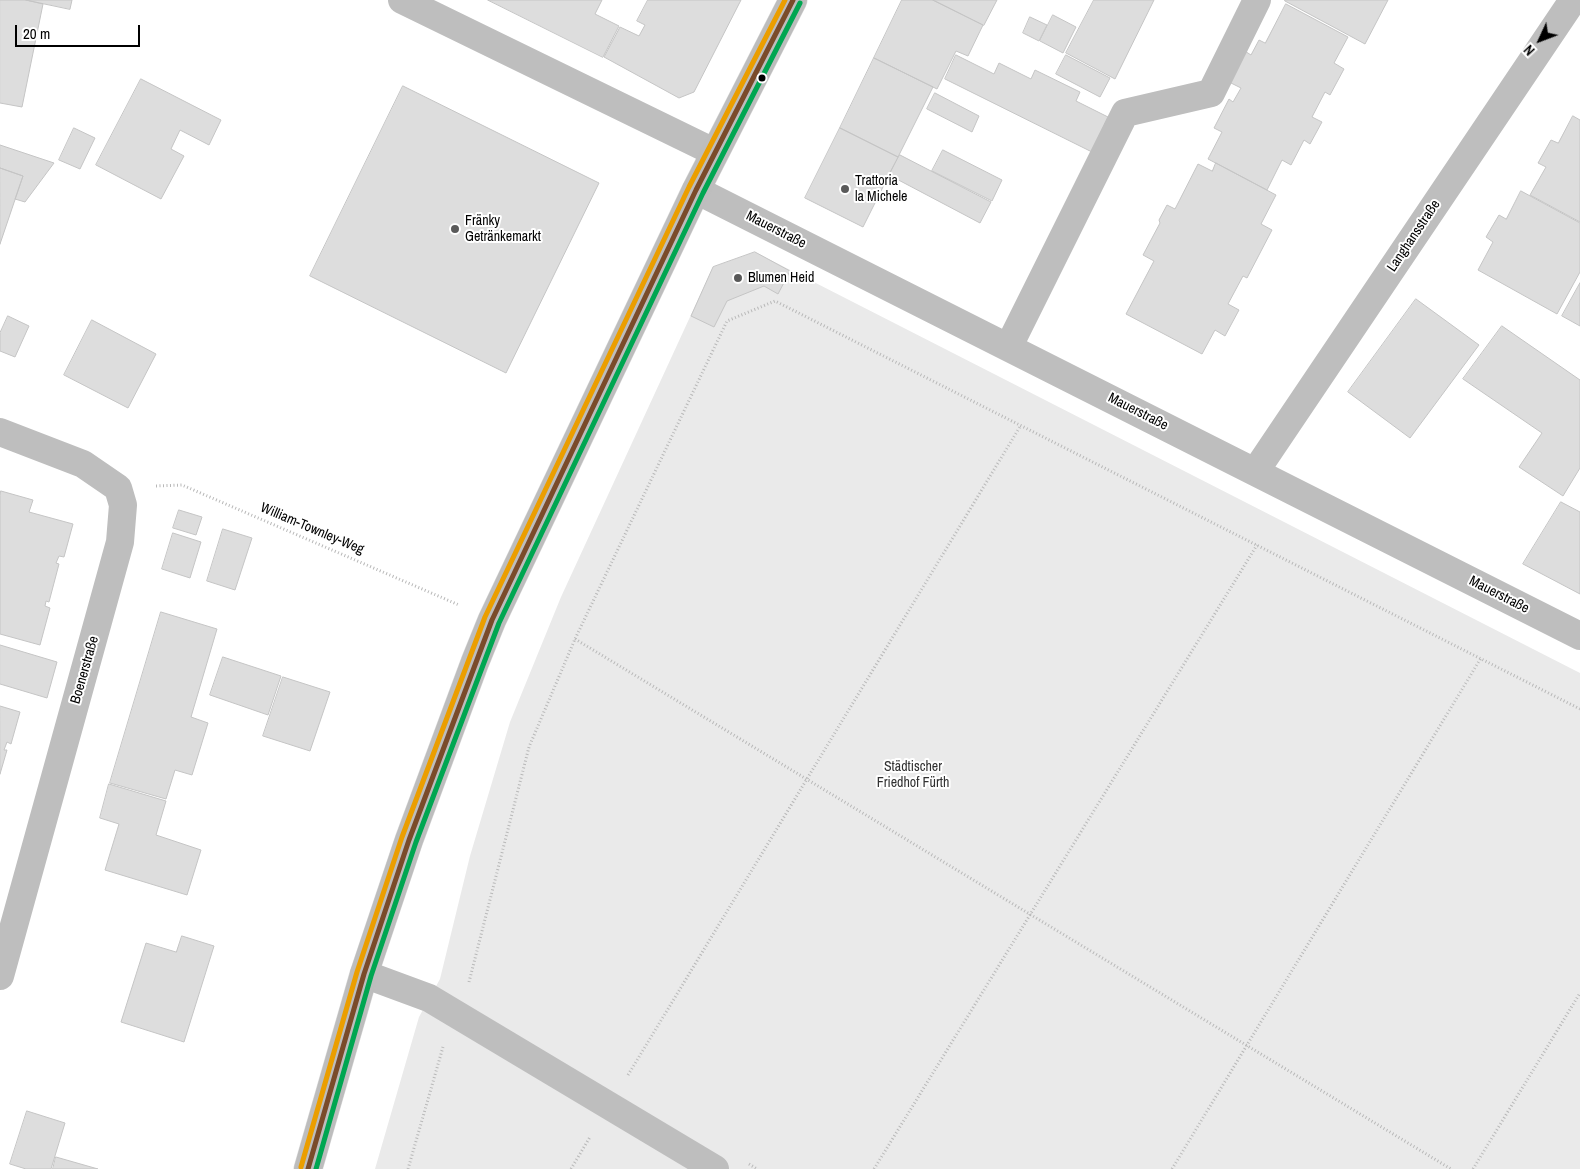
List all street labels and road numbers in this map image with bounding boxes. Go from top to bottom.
street label: Langhansstraße [1384,197,1444,275]
street label: Mauerstraße [743,208,809,252]
street label: Mauerstraße [1105,390,1171,434]
street label: William-Townley-Weg [258,500,366,558]
street label: Mauerstraße [1466,573,1532,617]
street label: Boenerstraße [67,634,103,706]

